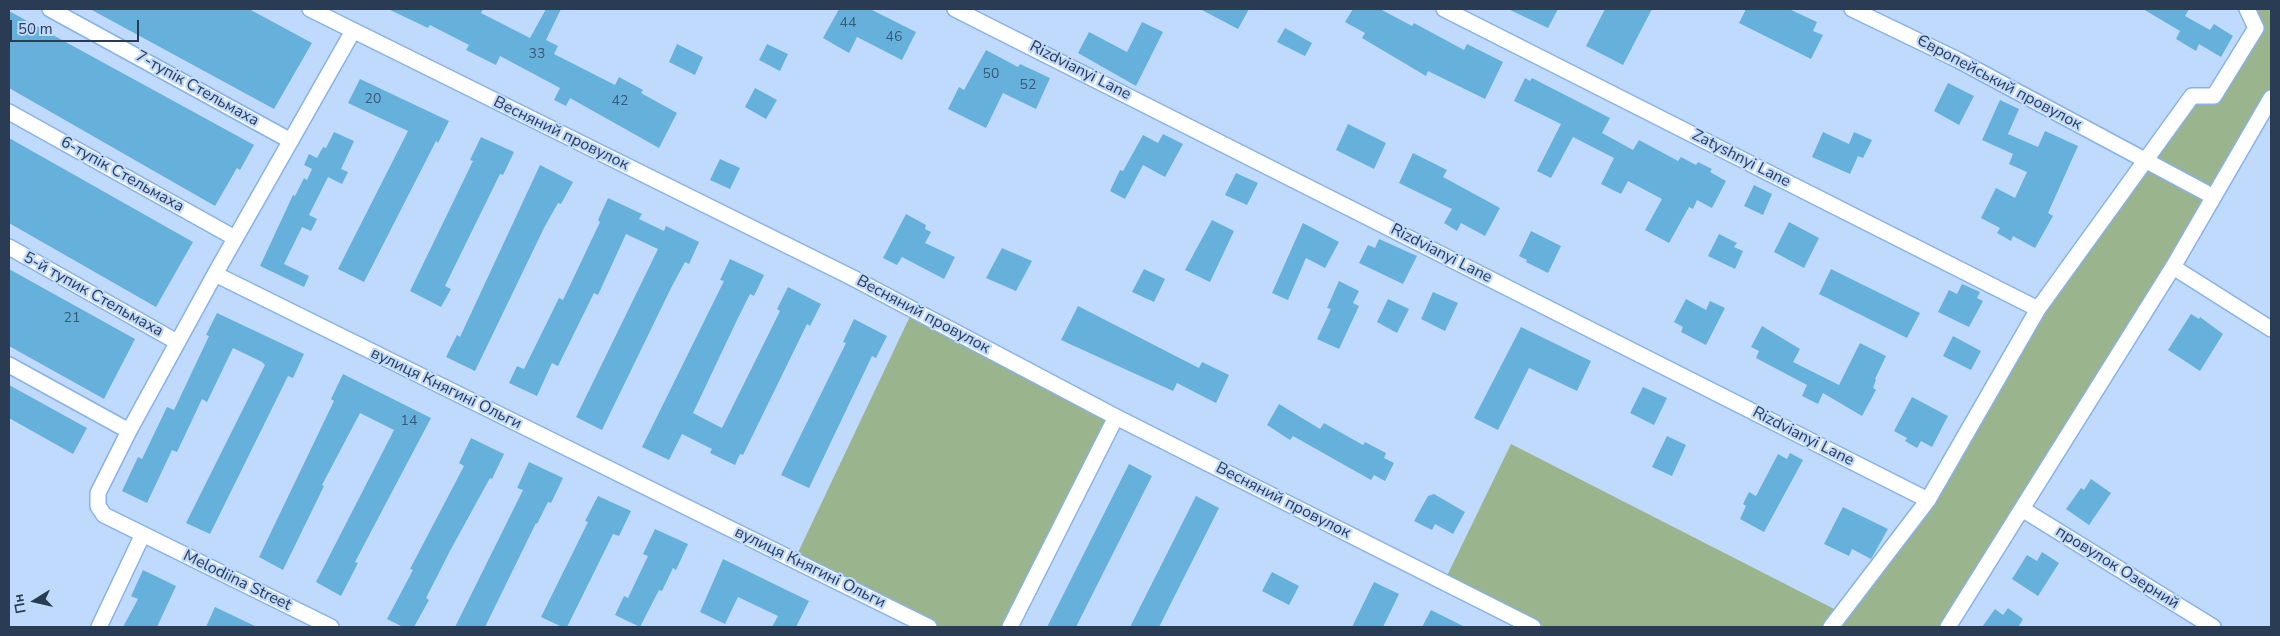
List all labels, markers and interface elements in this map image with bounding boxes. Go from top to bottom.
scale bar [12,10,141,42]
house number: 44 [840,16,856,32]
text: 50 m [18,19,53,39]
house number: 46 [886,30,902,46]
street label: Європейський провулок [1913,31,2085,135]
street label: Rizdvianyi Lane [1026,37,1134,105]
street label: 7-тупік Стельмаха [132,47,262,131]
house number: 33 [529,47,545,63]
house number: 50 [983,67,999,83]
house number: 52 [1020,78,1036,94]
house number: 20 [365,92,381,108]
street label: Весняний провулок [490,93,632,175]
house number: 42 [612,94,628,110]
street label: Zatyshnyi Lane [1688,126,1794,192]
street label: 6-тупік Стельмаха [57,133,187,217]
street label: Rizdvianyi Lane [1387,220,1495,288]
street label: 5-й тупик Стельмаха [20,249,166,341]
street label: Весняний провулок [853,272,993,358]
house number: 21 [64,311,80,327]
street label: вулиця Княгині Ольги [367,344,525,434]
street label: Rizdvianyi Lane [1749,403,1857,471]
house number: 14 [401,414,417,430]
street label: Весняний провулок [1213,459,1353,543]
street label: провулок Озерний [2052,522,2182,614]
street label: вулиця Княгині Ольги [731,523,889,613]
street label: Melodiina Street [180,547,294,615]
north arrow [10,576,60,626]
text: Пн [9,593,31,615]

